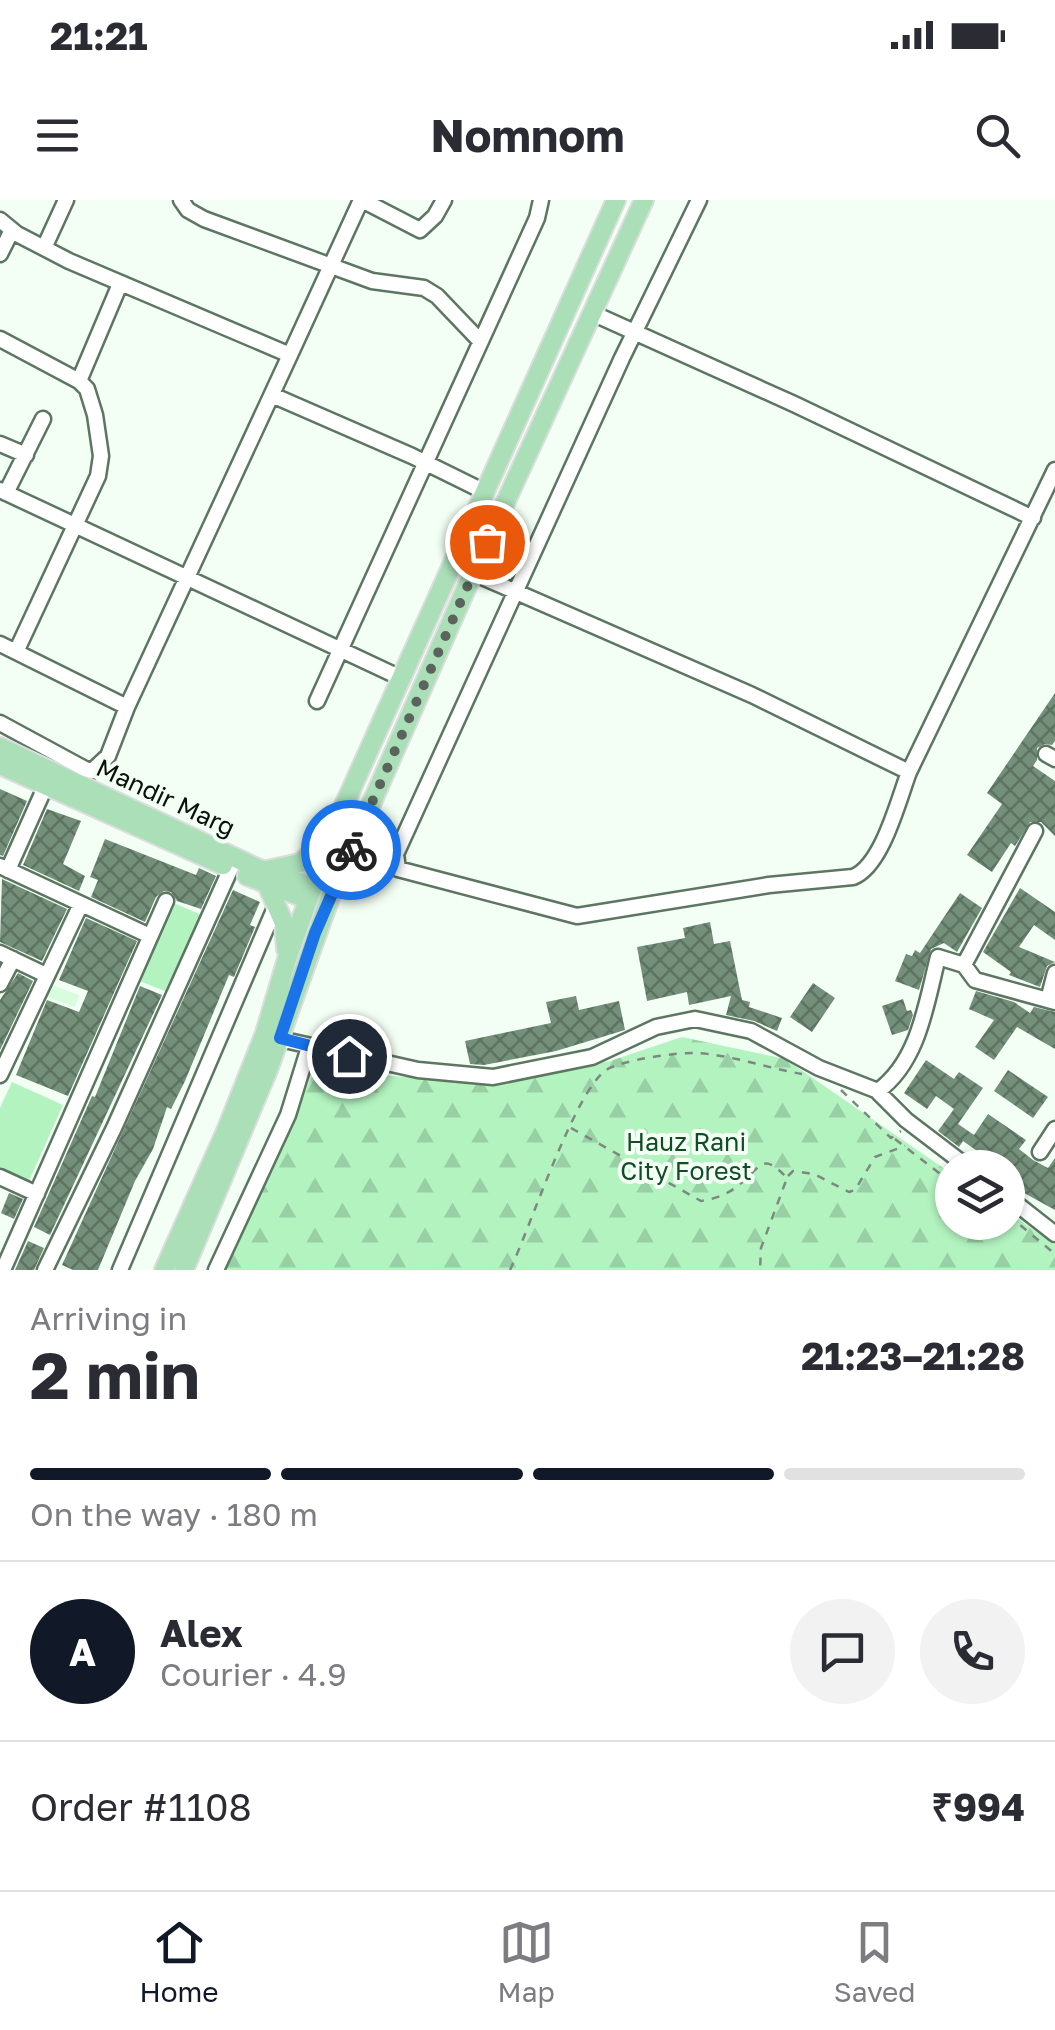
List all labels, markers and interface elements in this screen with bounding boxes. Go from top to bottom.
text: 21:21 [50,13,148,58]
icon: menu [30,108,85,163]
text: Nomnom [430,108,625,162]
icon: search [970,108,1025,163]
pin [445,500,530,585]
icon: bag [460,515,515,570]
street label: Mandir Marg [92,751,240,843]
courier [301,800,401,900]
icon: bike [324,823,379,878]
pin [307,1014,392,1099]
icon: home [322,1029,377,1084]
park label: Hauz Rani City Forest [620,1126,752,1186]
map controls [935,1150,1025,1240]
button: layers [935,1150,1025,1240]
text: Arriving in [30,1299,187,1337]
text: 21:23–21:28 [801,1333,1025,1378]
text: 2 min [30,1335,200,1413]
text: On the way · 180 m [30,1495,318,1533]
button: chat [790,1599,895,1704]
button: phone [920,1599,1025,1704]
text: Alex [160,1610,243,1655]
text: A [69,1629,96,1674]
text: Courier · 4.9 [160,1655,347,1693]
text: Order #1108 [30,1784,252,1829]
text: ₹994 [931,1784,1025,1829]
tab: Home [140,1915,219,2008]
tab: Map [498,1915,555,2008]
tab: Saved [834,1915,916,2008]

